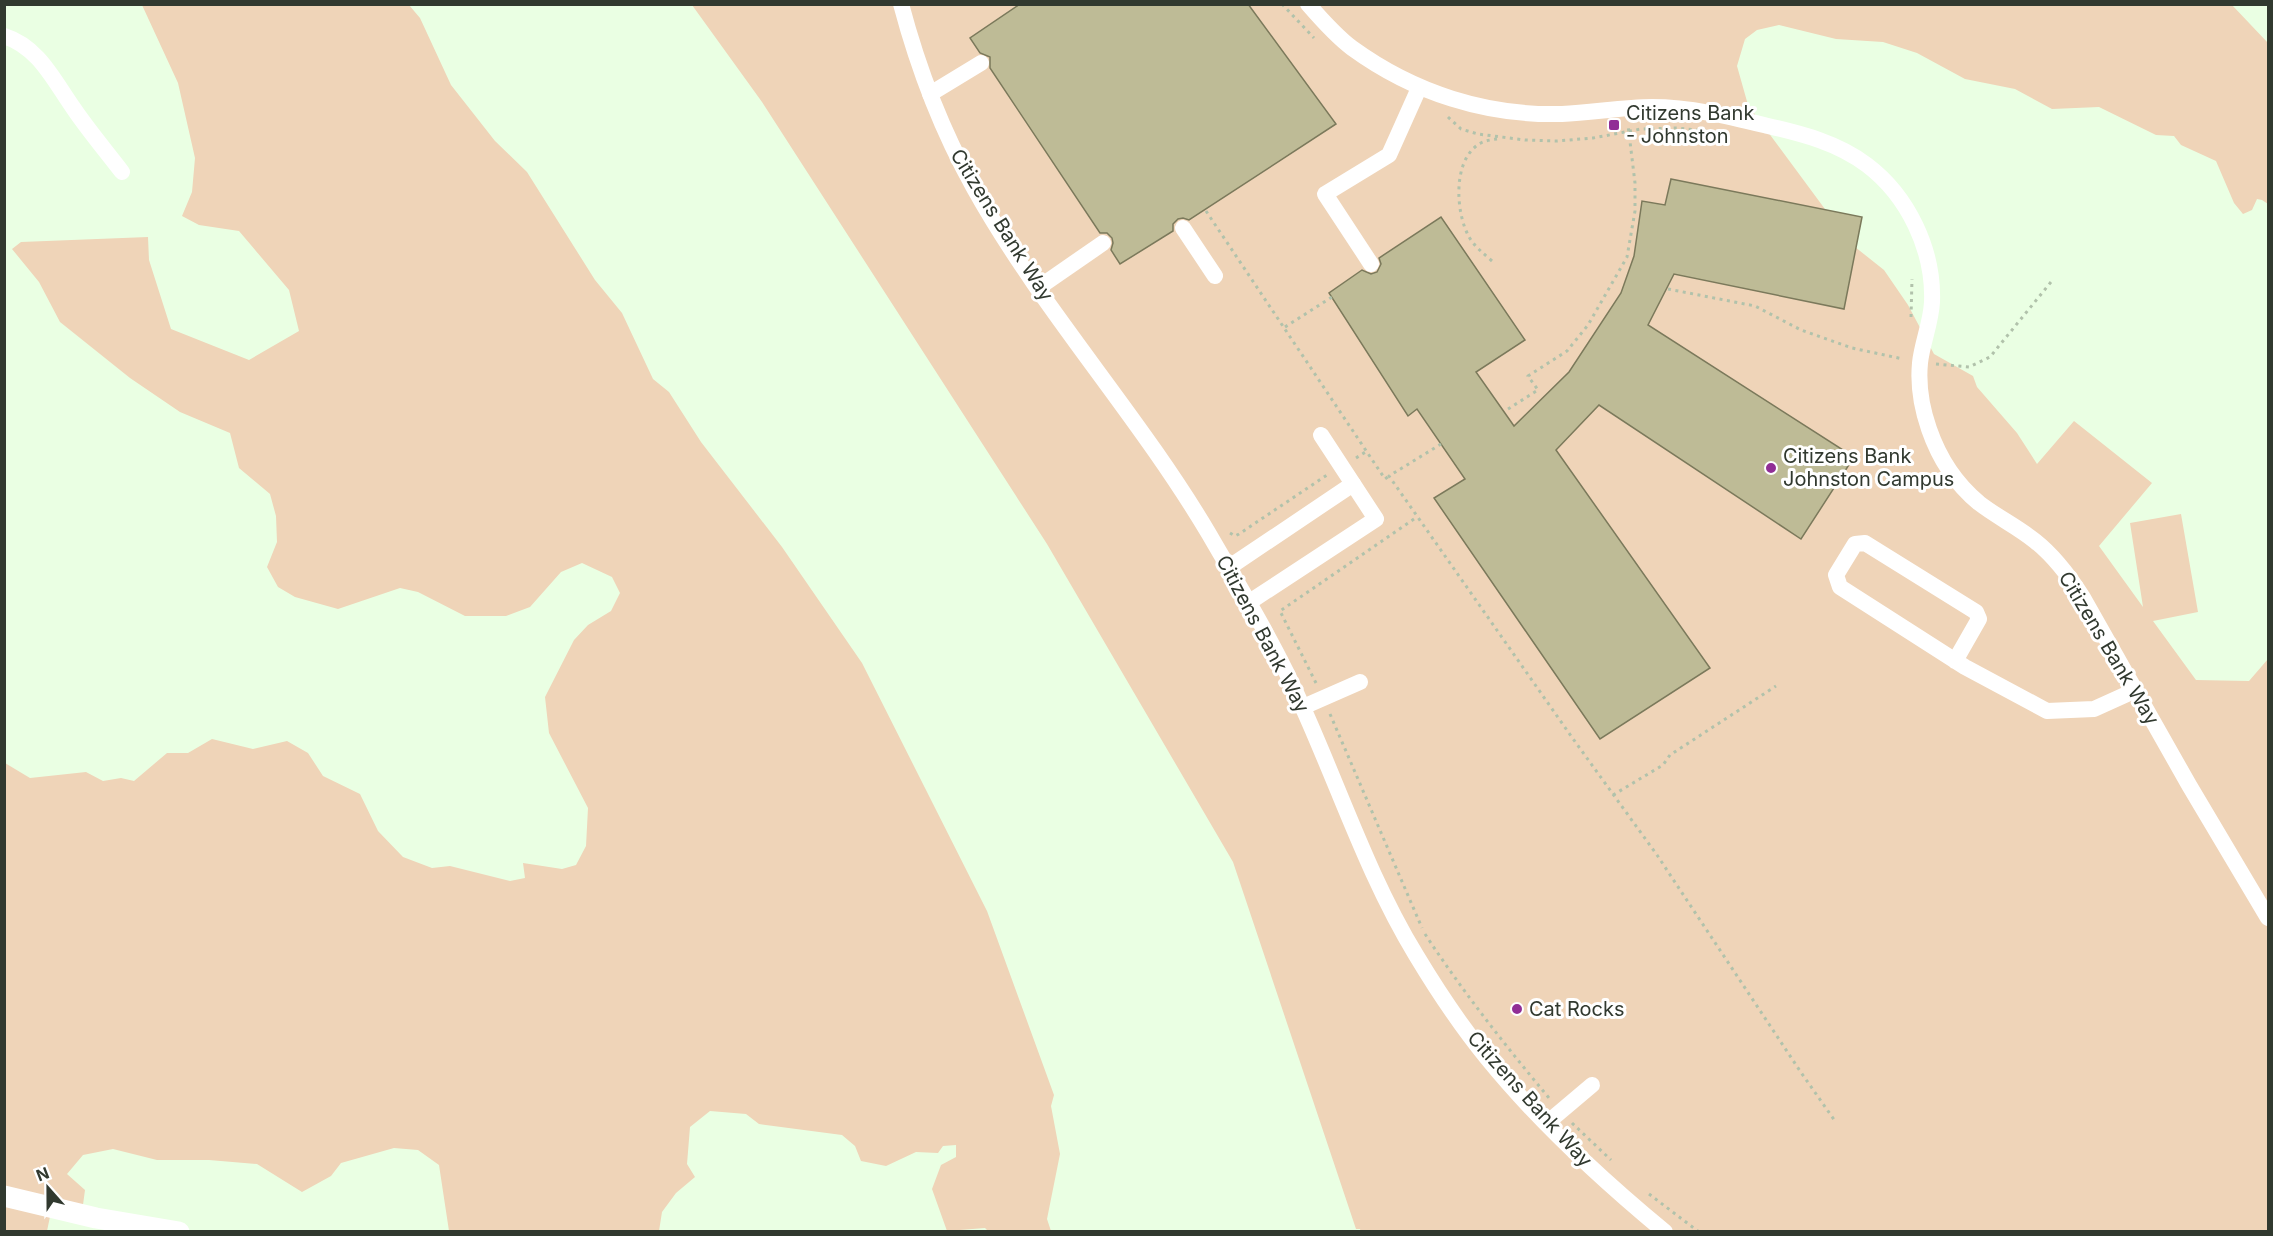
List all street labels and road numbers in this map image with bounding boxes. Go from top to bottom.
street label: Citizens Bank Way [945,144,1059,306]
street label: Citizens Bank Way [1211,551,1315,717]
street label: Citizens Bank Way [2054,567,2164,729]
street label: Citizens Bank Way [1463,1026,1597,1172]

